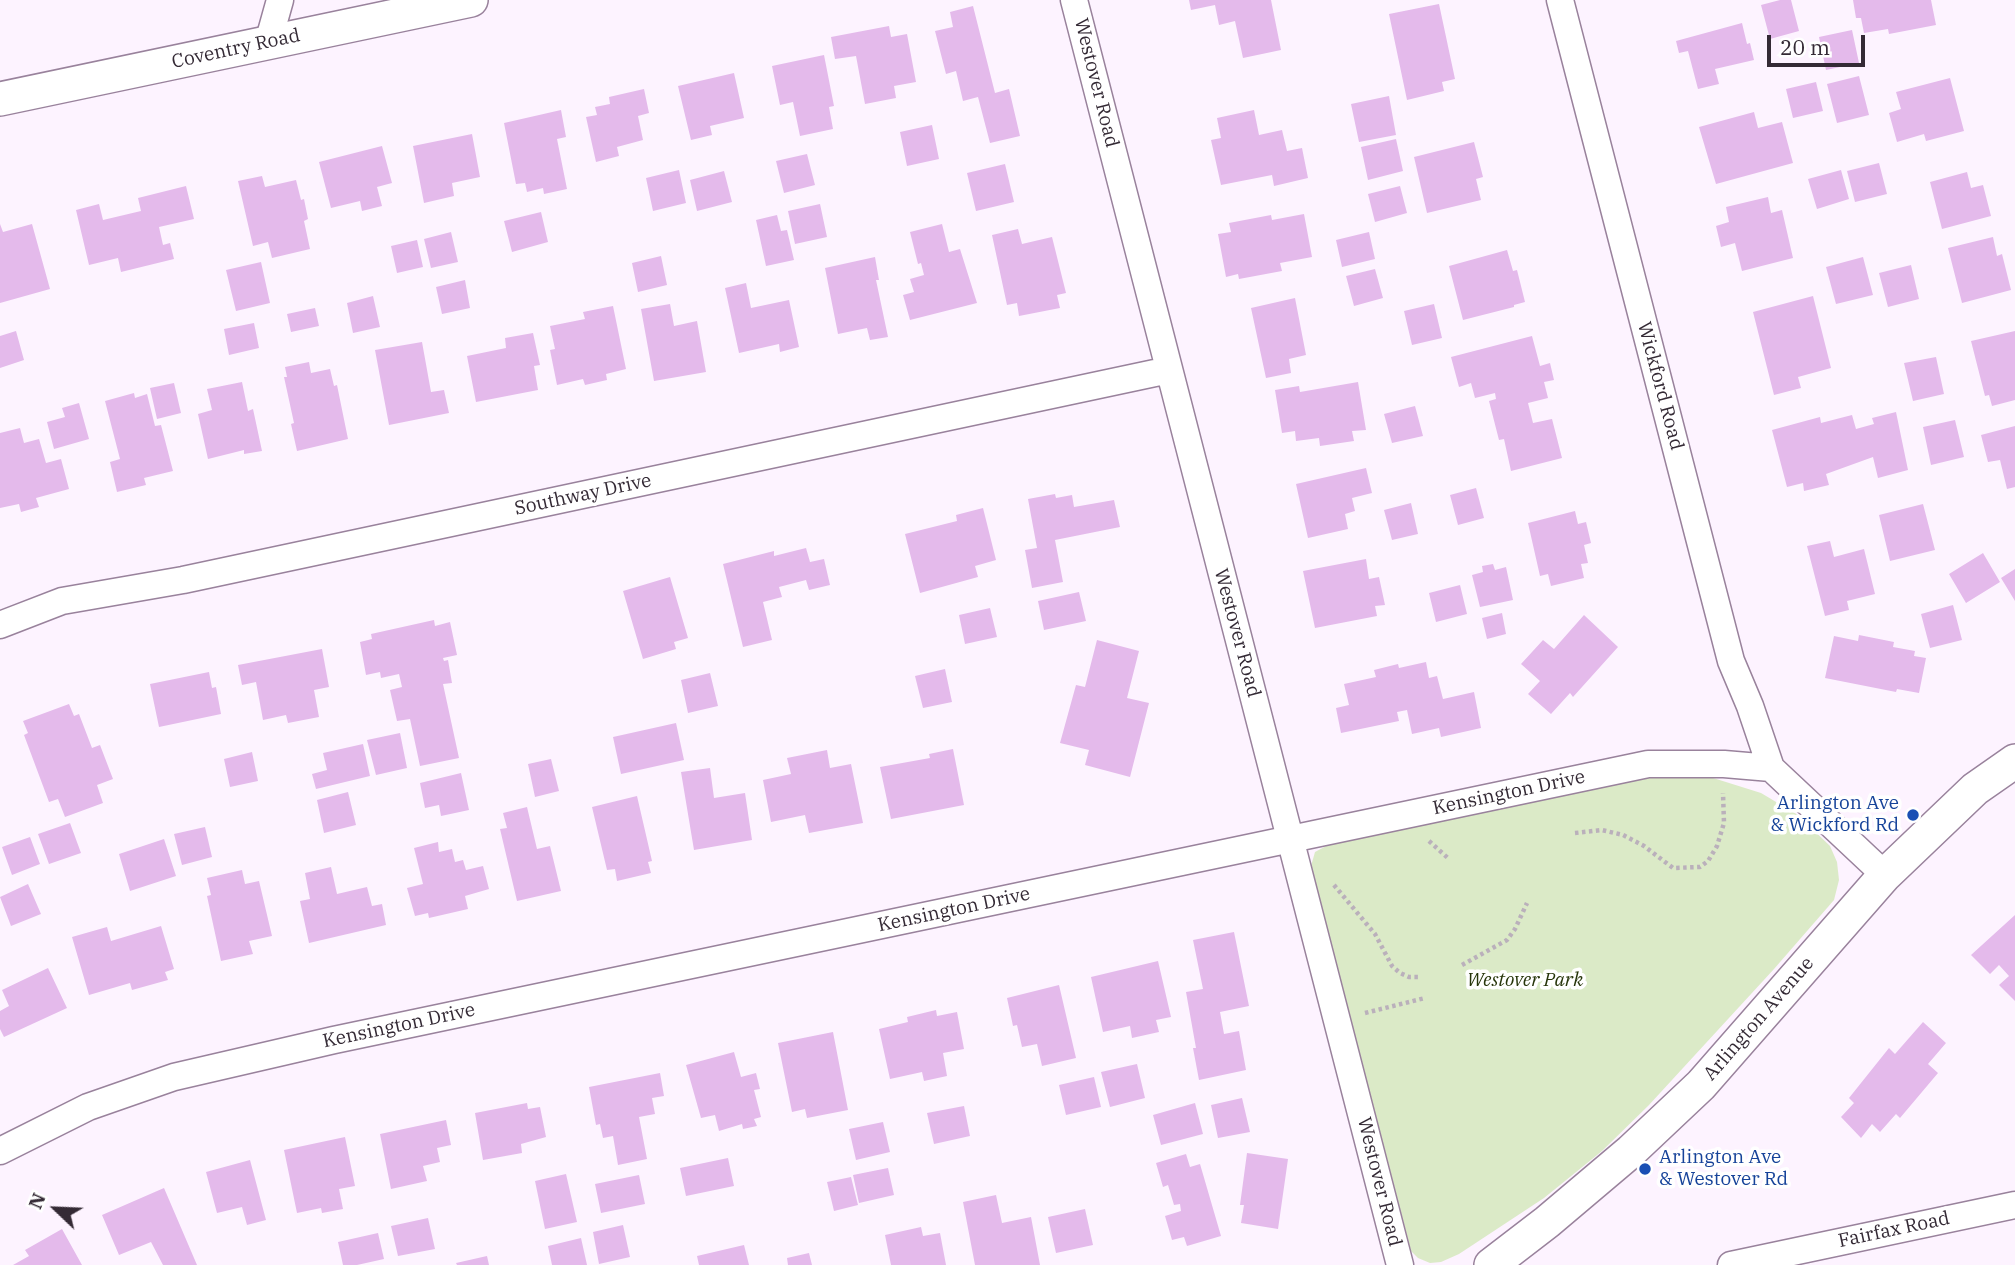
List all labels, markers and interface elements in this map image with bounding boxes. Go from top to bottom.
street label: Westover Road [1069,16,1123,150]
scale bar [1770,21,1868,65]
street label: Coventry Road [170,24,302,74]
text: 20 m [1780,33,1830,61]
street label: Wickford Road [1632,319,1688,453]
street label: Southway Drive [512,469,654,521]
street label: Westover Road [1209,566,1265,700]
street label: Kensington Drive [1431,766,1587,820]
place label: Arlington Ave & Wickford Rd [1771,793,1899,837]
marker: Arlington Ave & Wickford Rd [1905,807,1921,823]
street label: Kensington Drive [876,883,1032,937]
street label: Arlington Avenue [1699,953,1819,1085]
park label: Westover Park [1467,970,1583,992]
street label: Kensington Drive [321,999,477,1053]
street label: Westover Road [1352,1115,1406,1249]
place label: Arlington Ave & Westover Rd [1659,1147,1788,1191]
marker: Arlington Ave & Westover Rd [1637,1161,1653,1177]
north arrow [21,1174,91,1244]
text: N [23,1189,51,1212]
street label: Fairfax Road [1836,1207,1952,1253]

